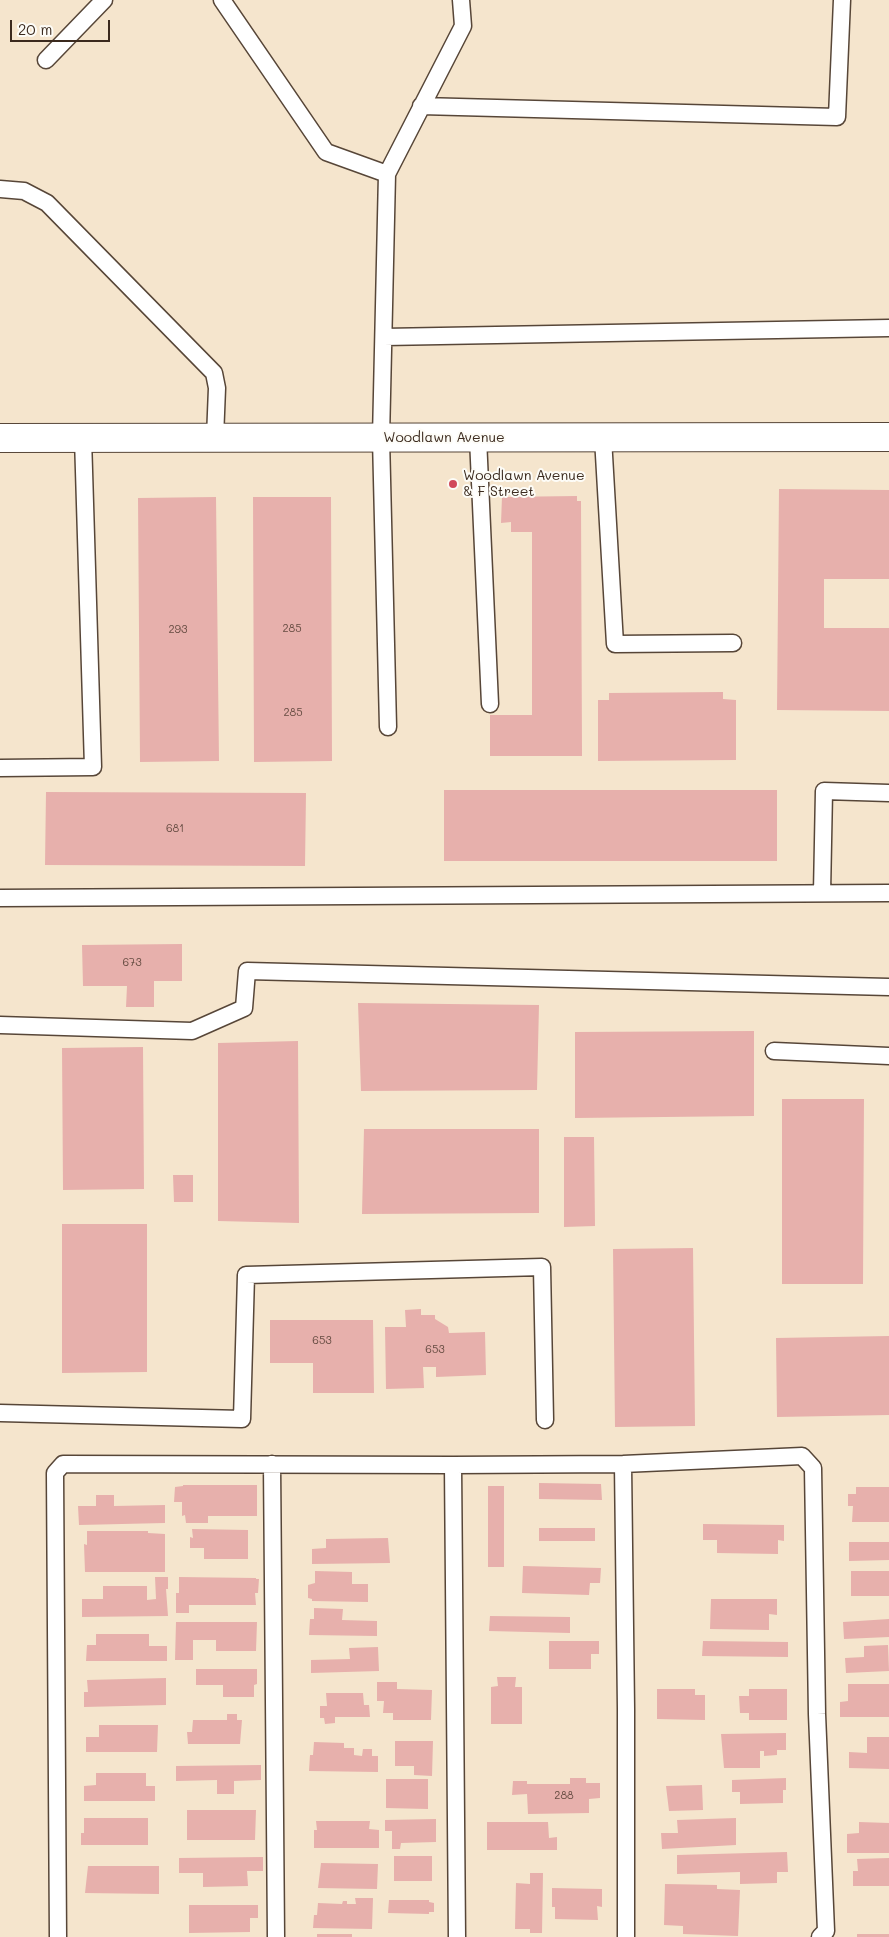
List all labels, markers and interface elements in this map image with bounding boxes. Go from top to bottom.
scale bar [12,10,112,42]
text: 20 m [18,19,52,39]
street label: Woodlawn Avenue [383,430,505,446]
place label: Woodlawn Avenue & F Street [463,468,585,501]
marker: Woodlawn Avenue & F Street [447,478,459,490]
house number: 285 [282,622,302,636]
house number: 293 [168,623,188,637]
house number: 285 [283,706,303,720]
house number: 681 [166,822,184,836]
house number: 673 [122,956,142,970]
house number: 653 [312,1334,332,1348]
house number: 653 [425,1343,445,1357]
house number: 288 [554,1789,574,1803]

